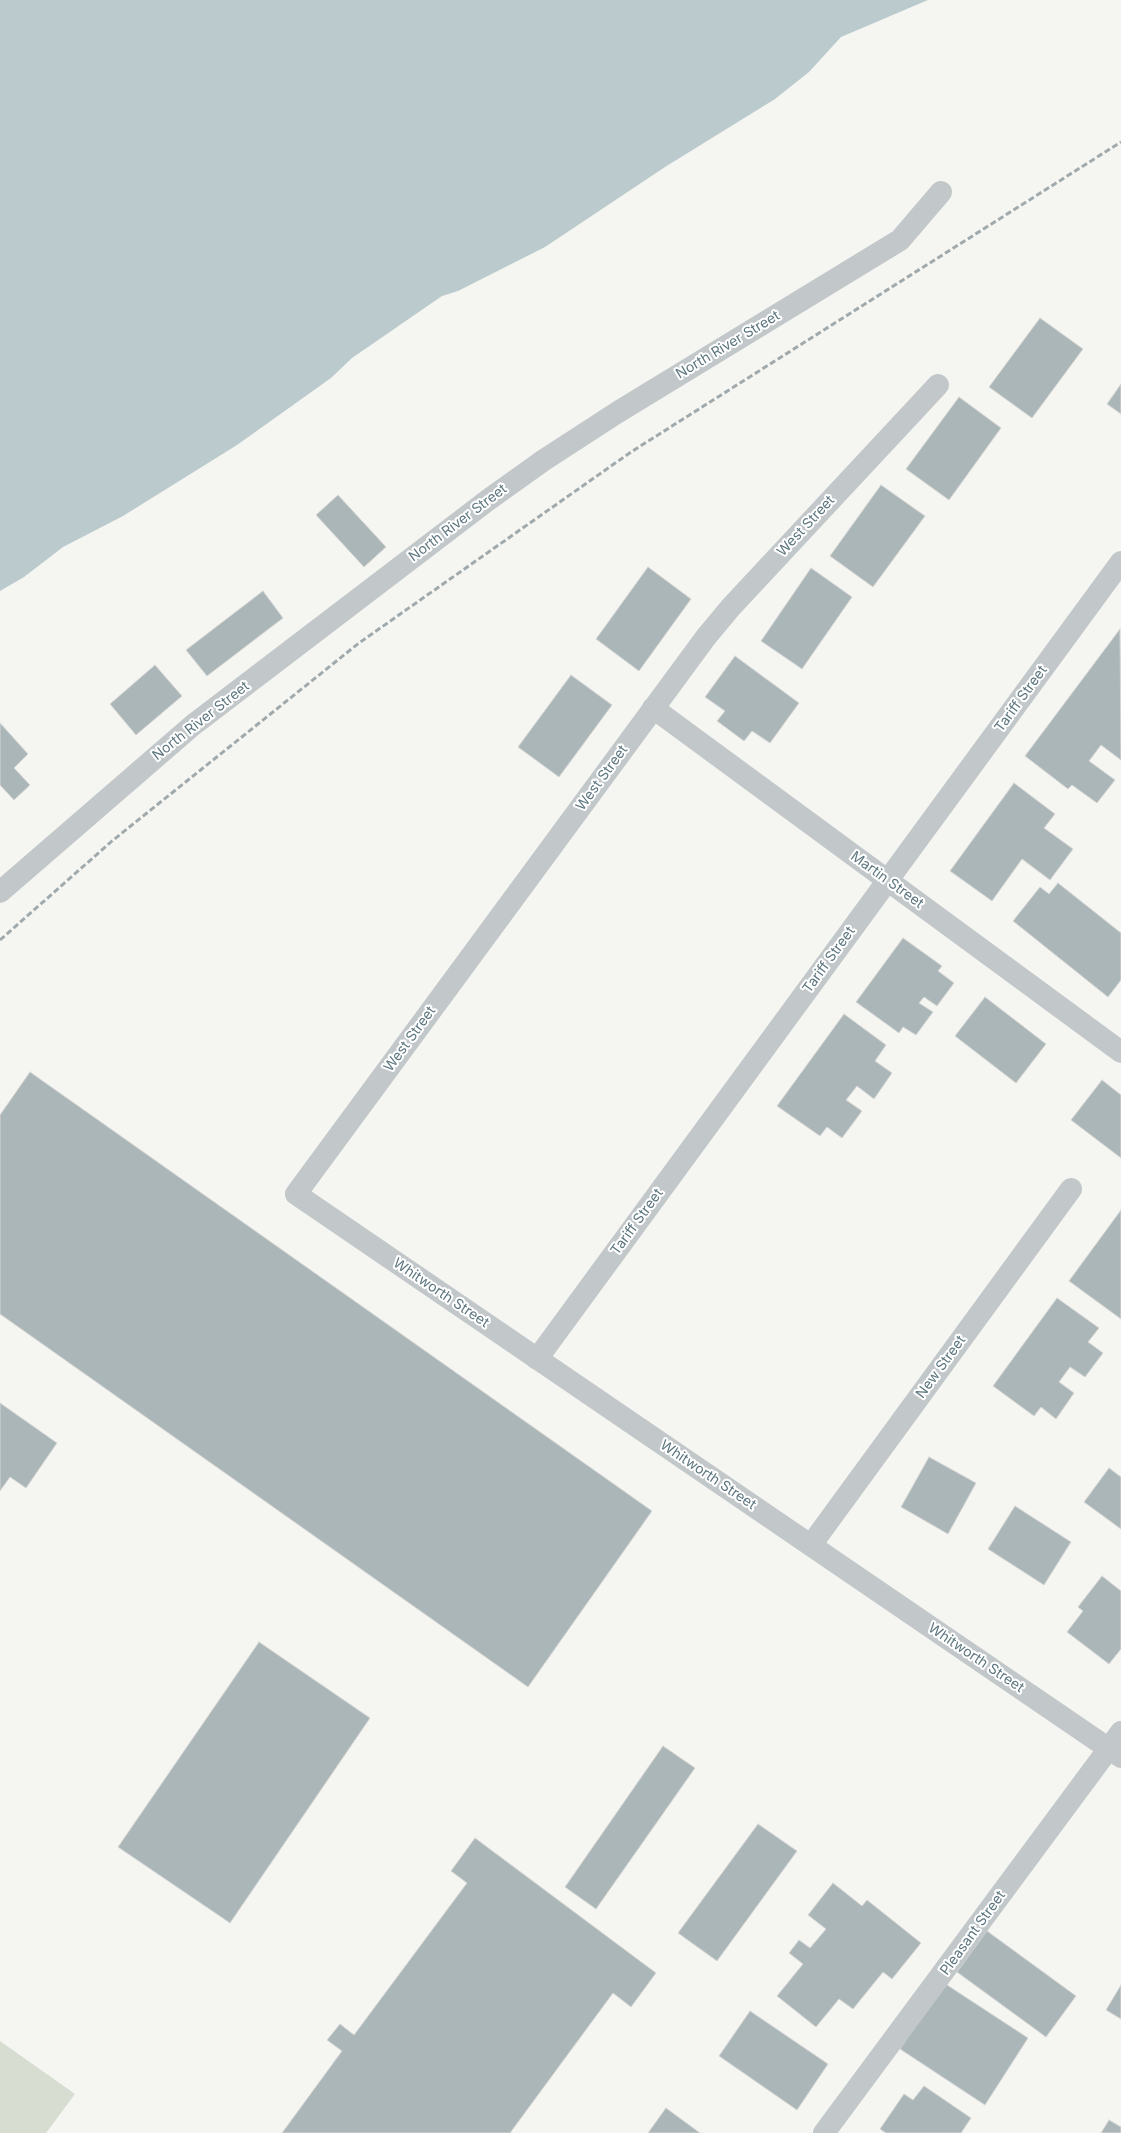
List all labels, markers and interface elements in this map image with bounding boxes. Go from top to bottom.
street label: North River Street [673,307,783,383]
street label: North River Street [406,481,510,565]
street label: West Street [774,492,838,560]
street label: Tariff Street [991,663,1051,735]
street label: North River Street [149,678,253,764]
street label: West Street [573,742,631,814]
street label: Martin Street [847,848,927,912]
street label: Tariff Street [799,924,859,996]
street label: West Street [381,1003,439,1075]
street label: Tariff Street [607,1186,667,1258]
street label: Whitworth Street [390,1255,492,1331]
street label: New Street [913,1332,969,1402]
street label: Whitworth Street [657,1437,759,1513]
street label: Whitworth Street [925,1620,1027,1696]
street label: Pleasant Street [937,1888,1009,1978]

